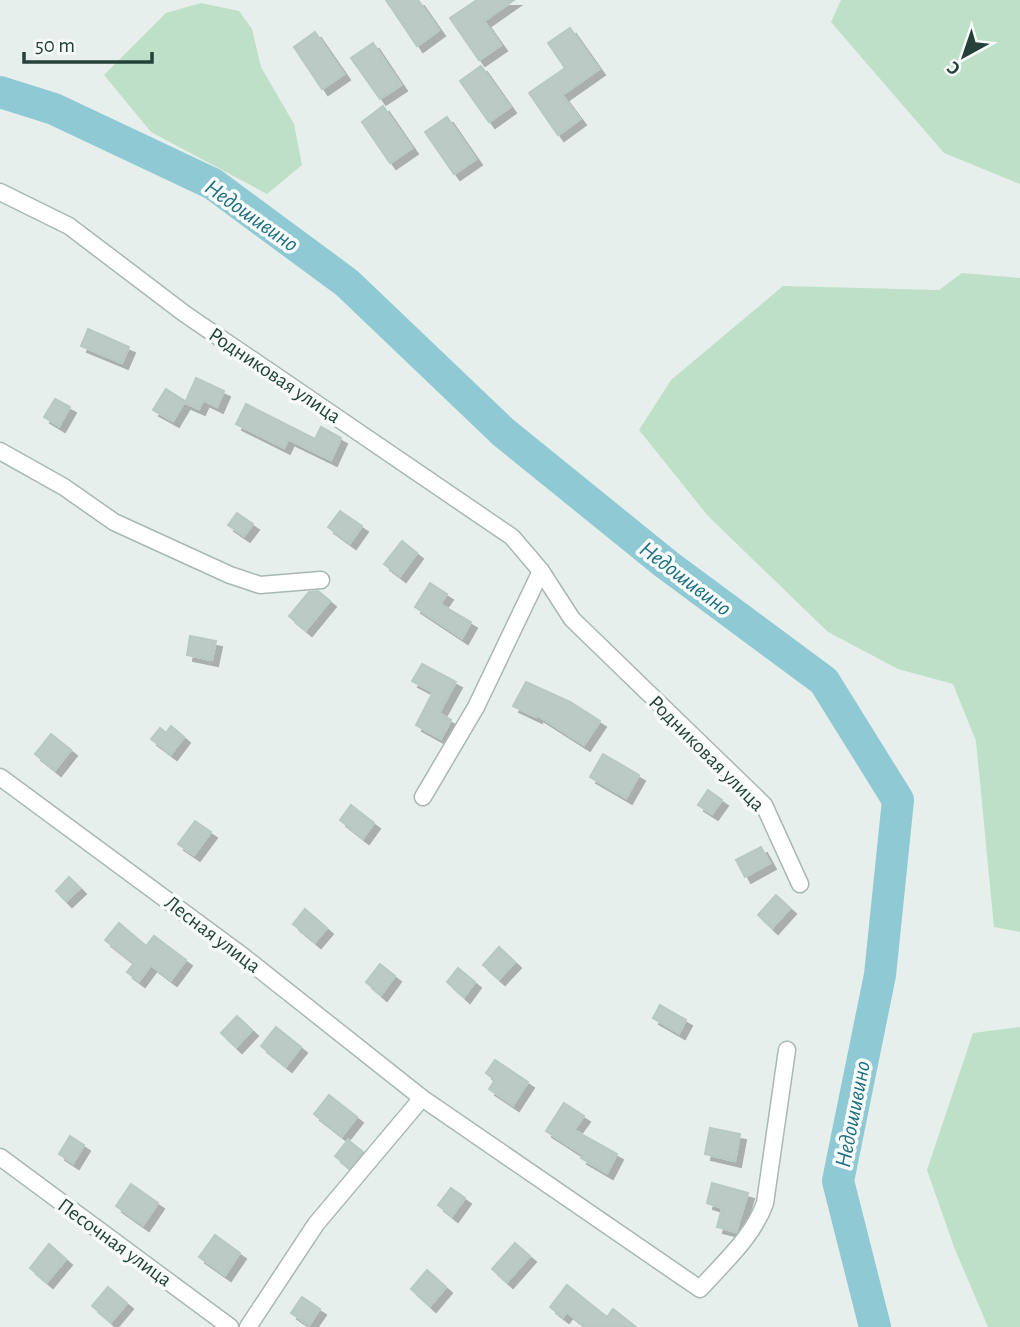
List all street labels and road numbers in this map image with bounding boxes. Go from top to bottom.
street label: Родниковая улица [205,324,345,427]
street label: Родниковая улица [645,691,769,816]
street label: Лесная улица [161,892,265,977]
street label: Песочная улица [54,1194,176,1291]

